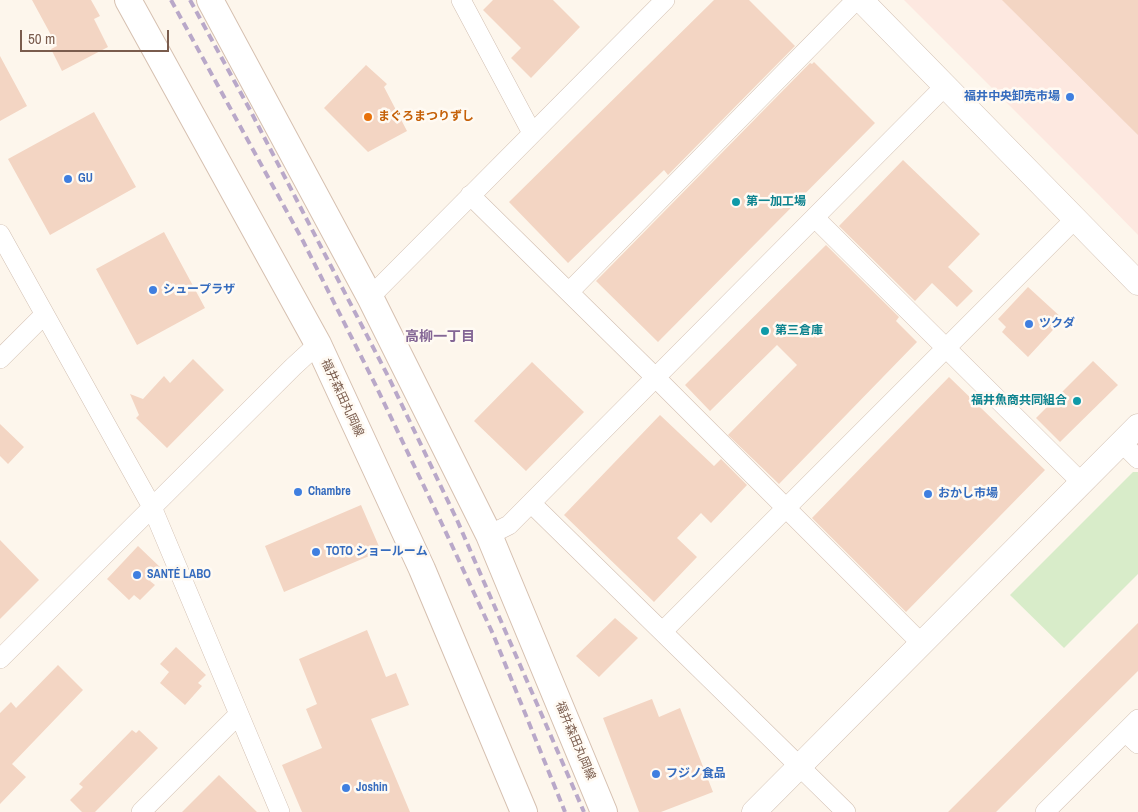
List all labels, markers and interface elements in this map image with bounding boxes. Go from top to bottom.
scale bar [22,20,171,52]
text: 50 m [28,28,55,49]
place label: 福井中央卸売市場 [964,90,1060,104]
marker: 福井中央卸売市場 [1064,91,1076,103]
place label: まぐろまつりずし [378,110,474,124]
marker: まぐろまつりずし [362,111,374,123]
place label: GU [78,172,93,186]
marker: GU [62,173,74,185]
place label: 第一加工場 [746,195,806,209]
marker: 第一加工場 [730,196,742,208]
place label: シュープラザ [163,283,235,297]
marker: シュープラザ [147,284,159,296]
place label: ツクダ [1039,317,1075,331]
marker: ツクダ [1023,318,1035,330]
place label: 第三倉庫 [775,324,823,338]
marker: 第三倉庫 [759,325,771,337]
district label: 高柳一丁目 [405,329,475,345]
street label: 福井森田丸岡線 [318,357,366,439]
place label: 福井魚商共同組合 [971,394,1067,408]
marker: 福井魚商共同組合 [1071,395,1083,407]
place label: Chambre [308,485,351,499]
marker: Chambre [292,486,304,498]
place label: おかし市場 [938,487,998,501]
marker: おかし市場 [922,488,934,500]
place label: TOTO ショールーム [326,545,428,559]
marker: TOTO ショールーム [310,546,322,558]
place label: SANTÉ LABO [147,568,211,582]
marker: SANTÉ LABO [131,569,143,581]
street label: 福井森田丸岡線 [552,700,598,782]
place label: フジノ食品 [666,767,726,781]
marker: フジノ食品 [650,768,662,780]
place label: Joshin [356,781,388,795]
marker: Joshin [340,782,352,794]

